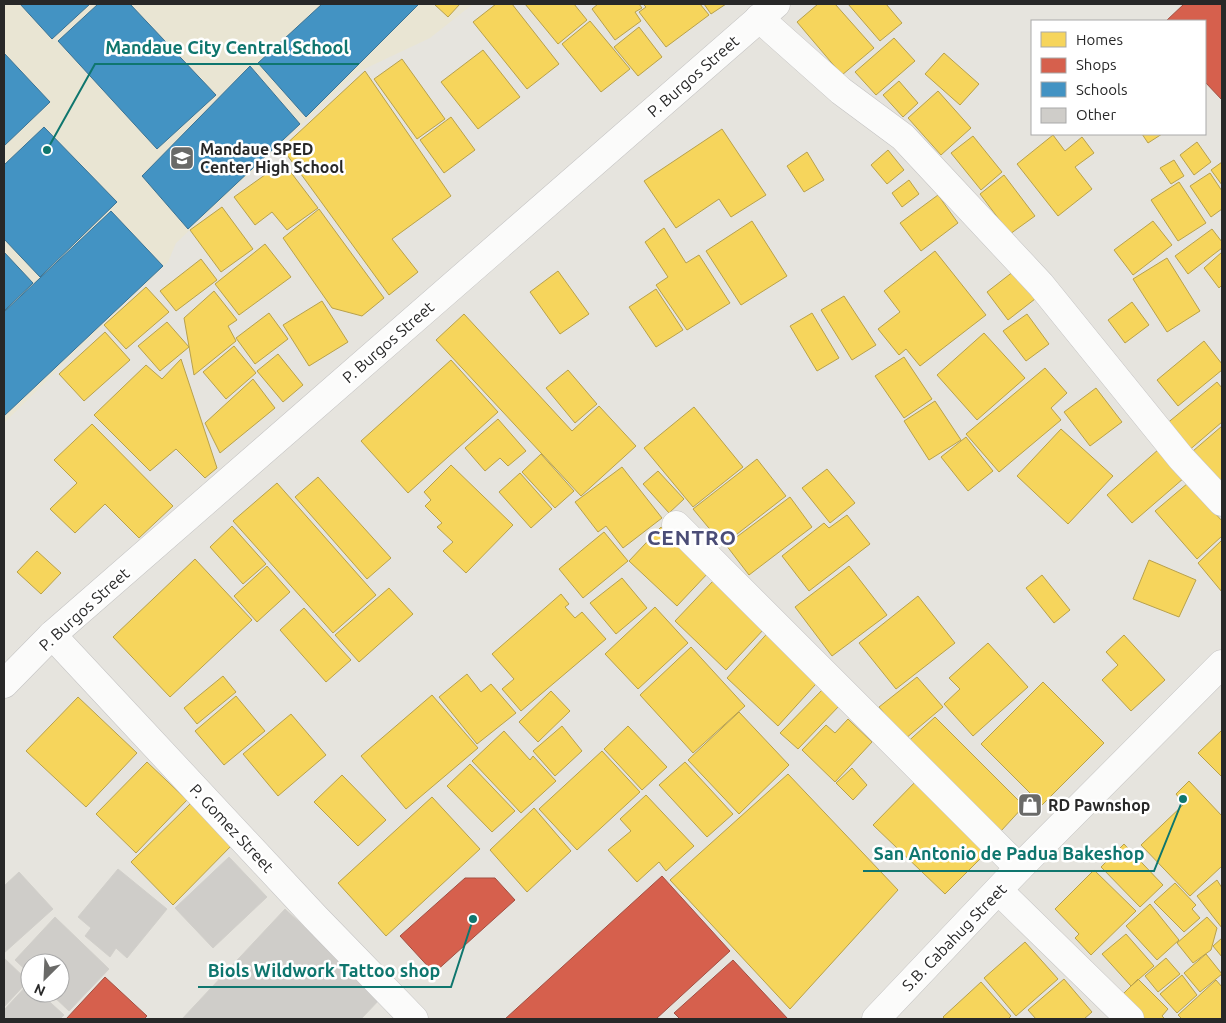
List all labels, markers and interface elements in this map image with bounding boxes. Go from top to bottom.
legend [1031,20,1206,135]
callout: Mandaue City Central School [95,31,359,64]
street label: P. Burgos Street [644,31,743,121]
text: Homes [1076,31,1123,48]
text: Mandaue City Central School [105,37,349,57]
text: Shops [1076,56,1117,73]
text: Schools [1076,81,1127,98]
text: Other [1076,106,1116,123]
place label: Mandaue SPED Center High School [200,140,344,176]
school or university icon: Mandaue SPED Center High School [169,145,195,171]
street label: P. Burgos Street [339,297,438,387]
district label: CENTRO [647,525,737,549]
street label: P. Burgos Street [35,563,133,654]
street label: P. Gomez Street [186,780,278,876]
shop icon: RD Pawnshop [1017,792,1043,818]
place label: RD Pawnshop [1048,796,1150,814]
callout: San Antonio de Padua Bakeshop [863,838,1154,871]
text: San Antonio de Padua Bakeshop [874,843,1144,863]
street label: S.B. Cabahug Street [898,879,1010,994]
north arrow [20,953,70,1003]
callout: Biols Wildwork Tattoo shop [198,954,451,987]
text: Biols Wildwork Tattoo shop [208,960,440,980]
text: N [32,980,48,999]

